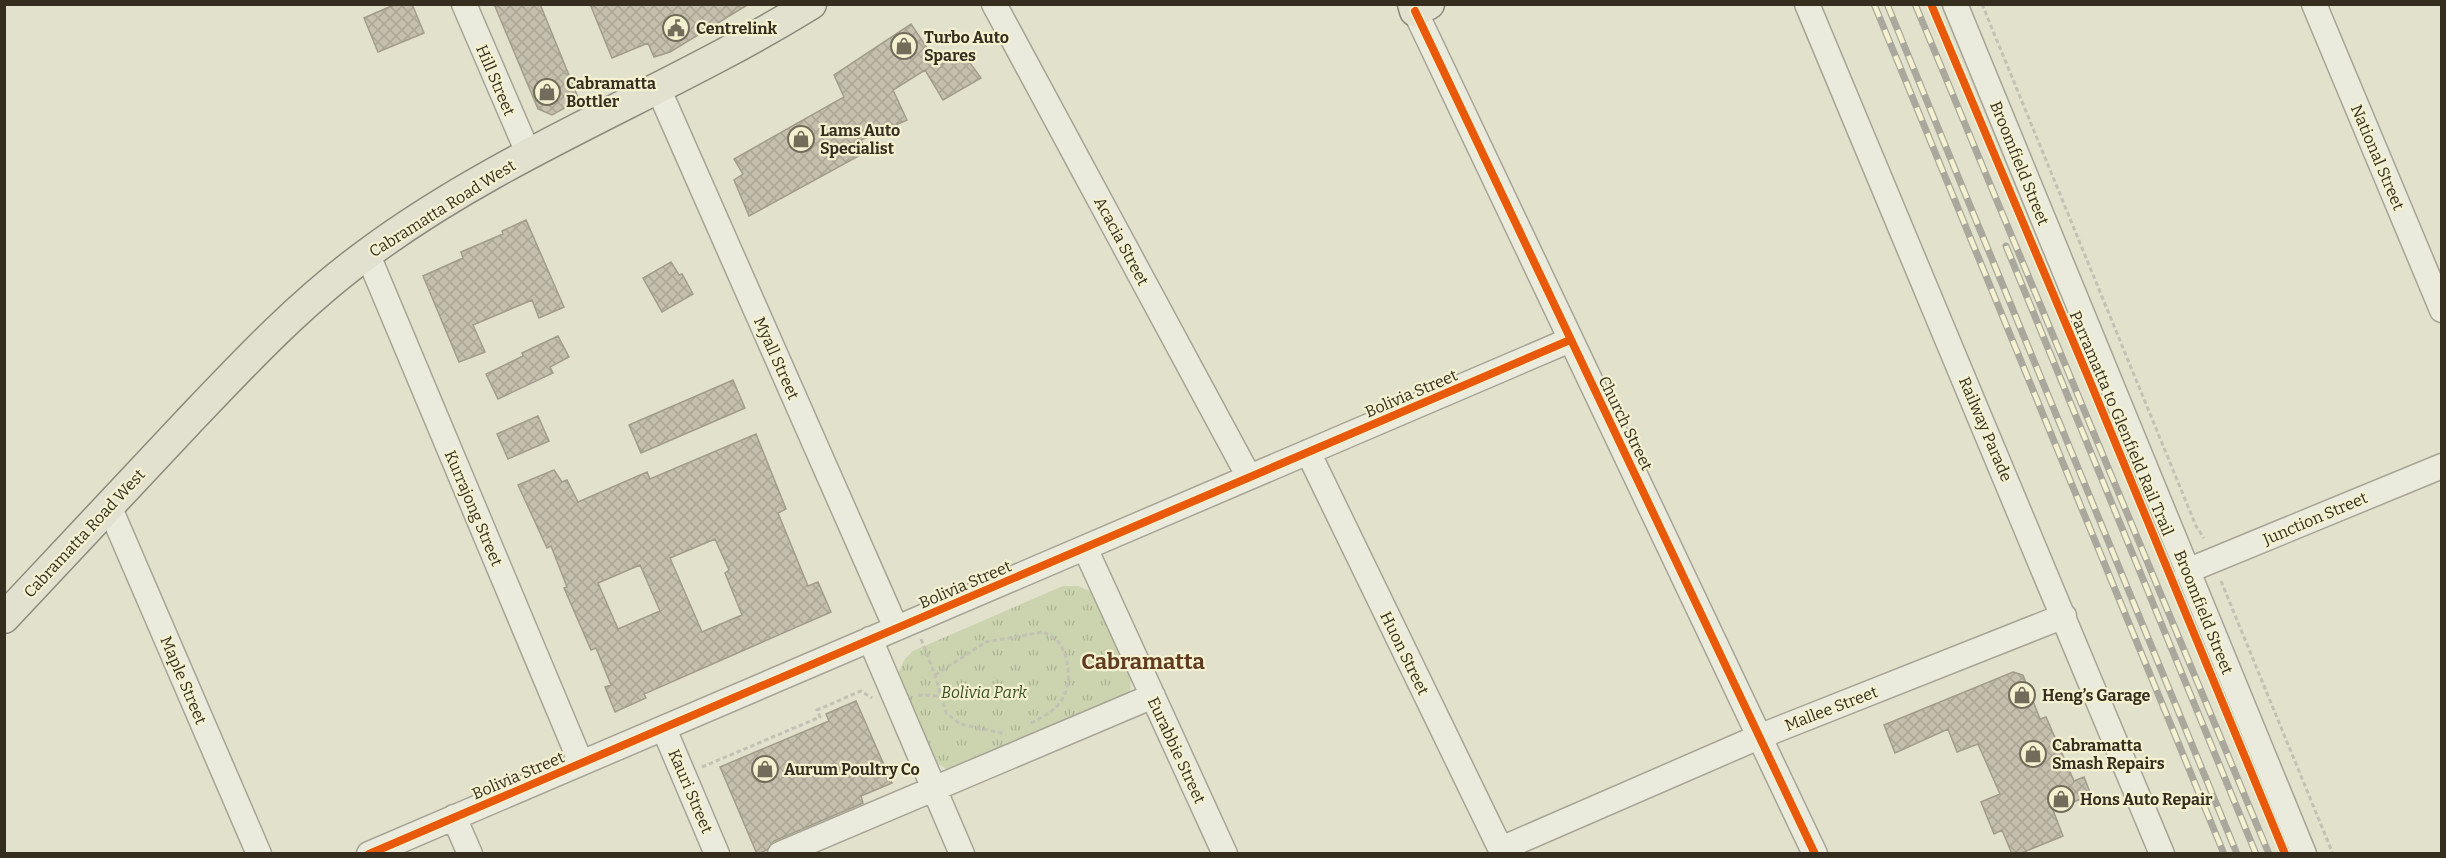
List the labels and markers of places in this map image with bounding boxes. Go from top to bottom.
public building icon: Centrelink [661,13,691,43]
place label: Centrelink [696,19,778,38]
place label: Turbo Auto Spares [924,28,1009,65]
shop icon: Turbo Auto Spares [889,31,919,61]
place label: Cabramatta Bottler [566,74,656,111]
shop icon: Cabramatta Bottler [532,77,562,107]
place label: Lams Auto Specialist [820,121,900,158]
shop icon: Lams Auto Specialist [786,124,816,154]
shop icon: Heng’s Garage [2007,680,2037,710]
place label: Heng’s Garage [2042,686,2151,705]
place label: Cabramatta Smash Repairs [2052,736,2165,773]
shop icon: Cabramatta Smash Repairs [2018,739,2048,769]
shop icon: Aurum Poultry Co [750,754,780,784]
place label: Aurum Poultry Co [784,760,920,779]
shop icon: Hons Auto Repair [2046,784,2076,814]
place label: Hons Auto Repair [2080,790,2213,809]

